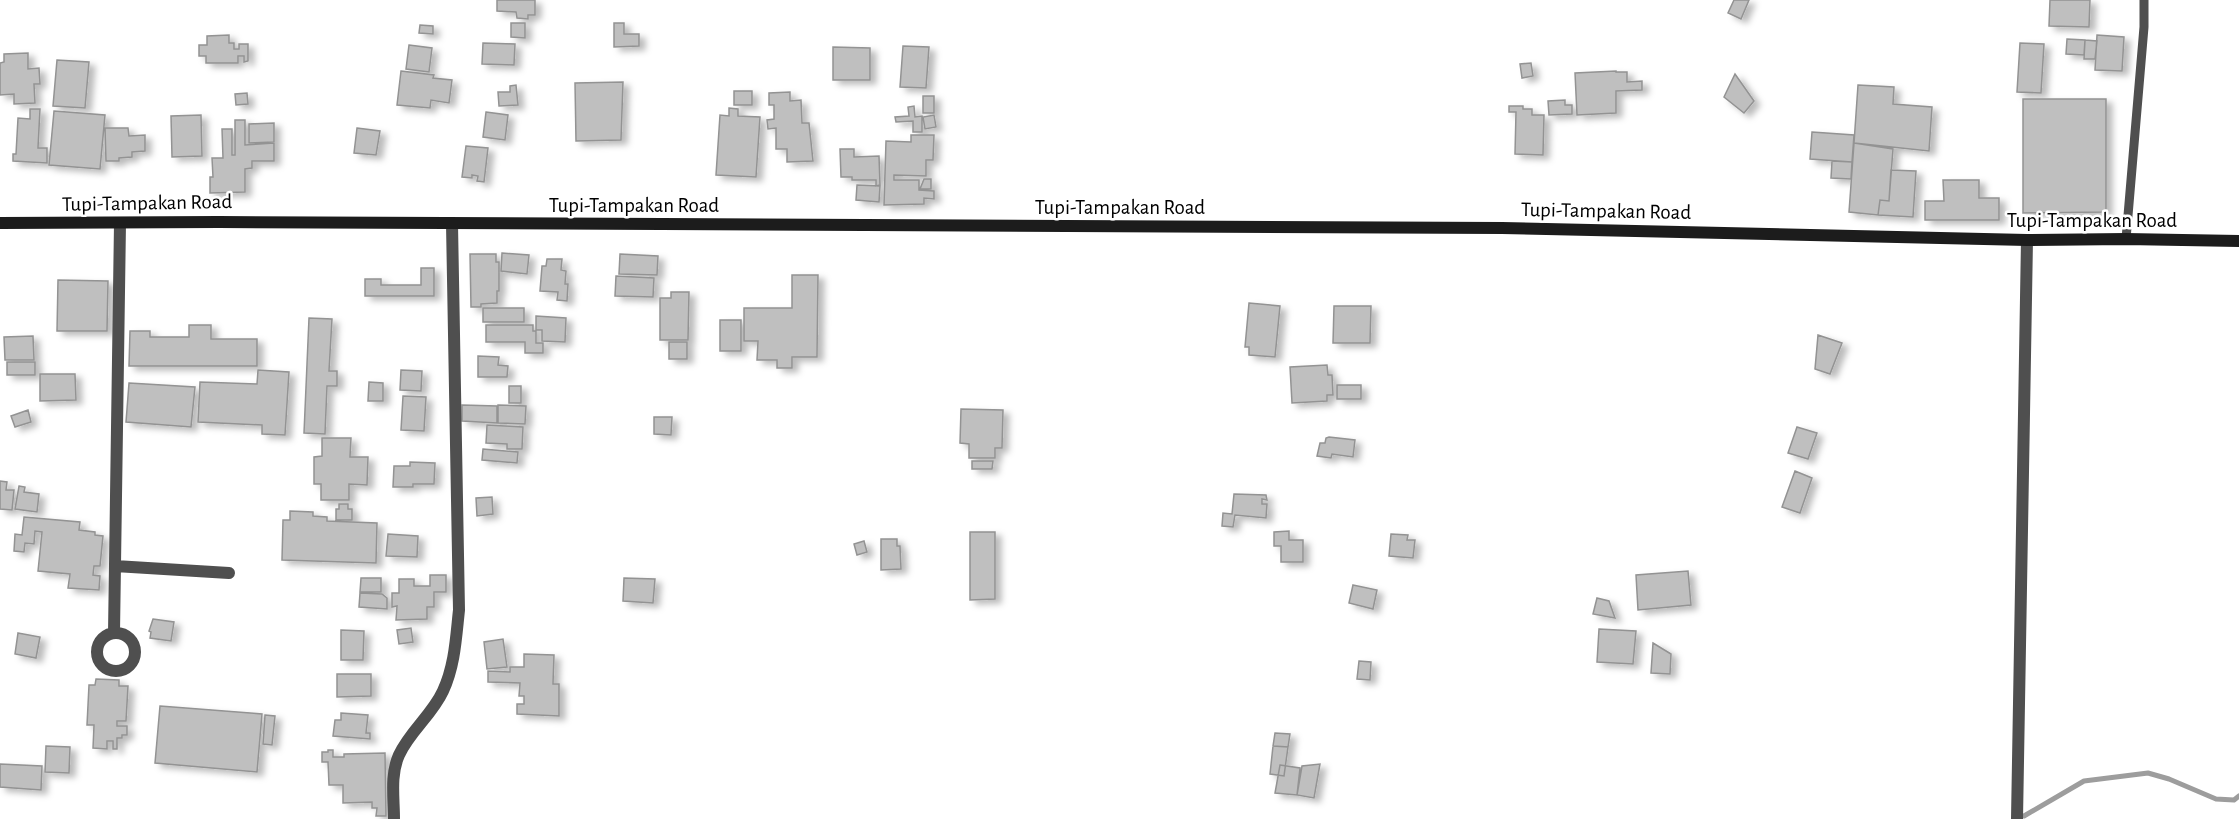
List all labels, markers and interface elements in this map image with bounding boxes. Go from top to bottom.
street label: Tupi-Tampakan Road [62,191,233,215]
street label: Tupi-Tampakan Road [549,195,719,216]
street label: Tupi-Tampakan Road [1035,197,1205,218]
street label: Tupi-Tampakan Road [1521,199,1692,223]
street label: Tupi-Tampakan Road [2007,210,2177,231]

